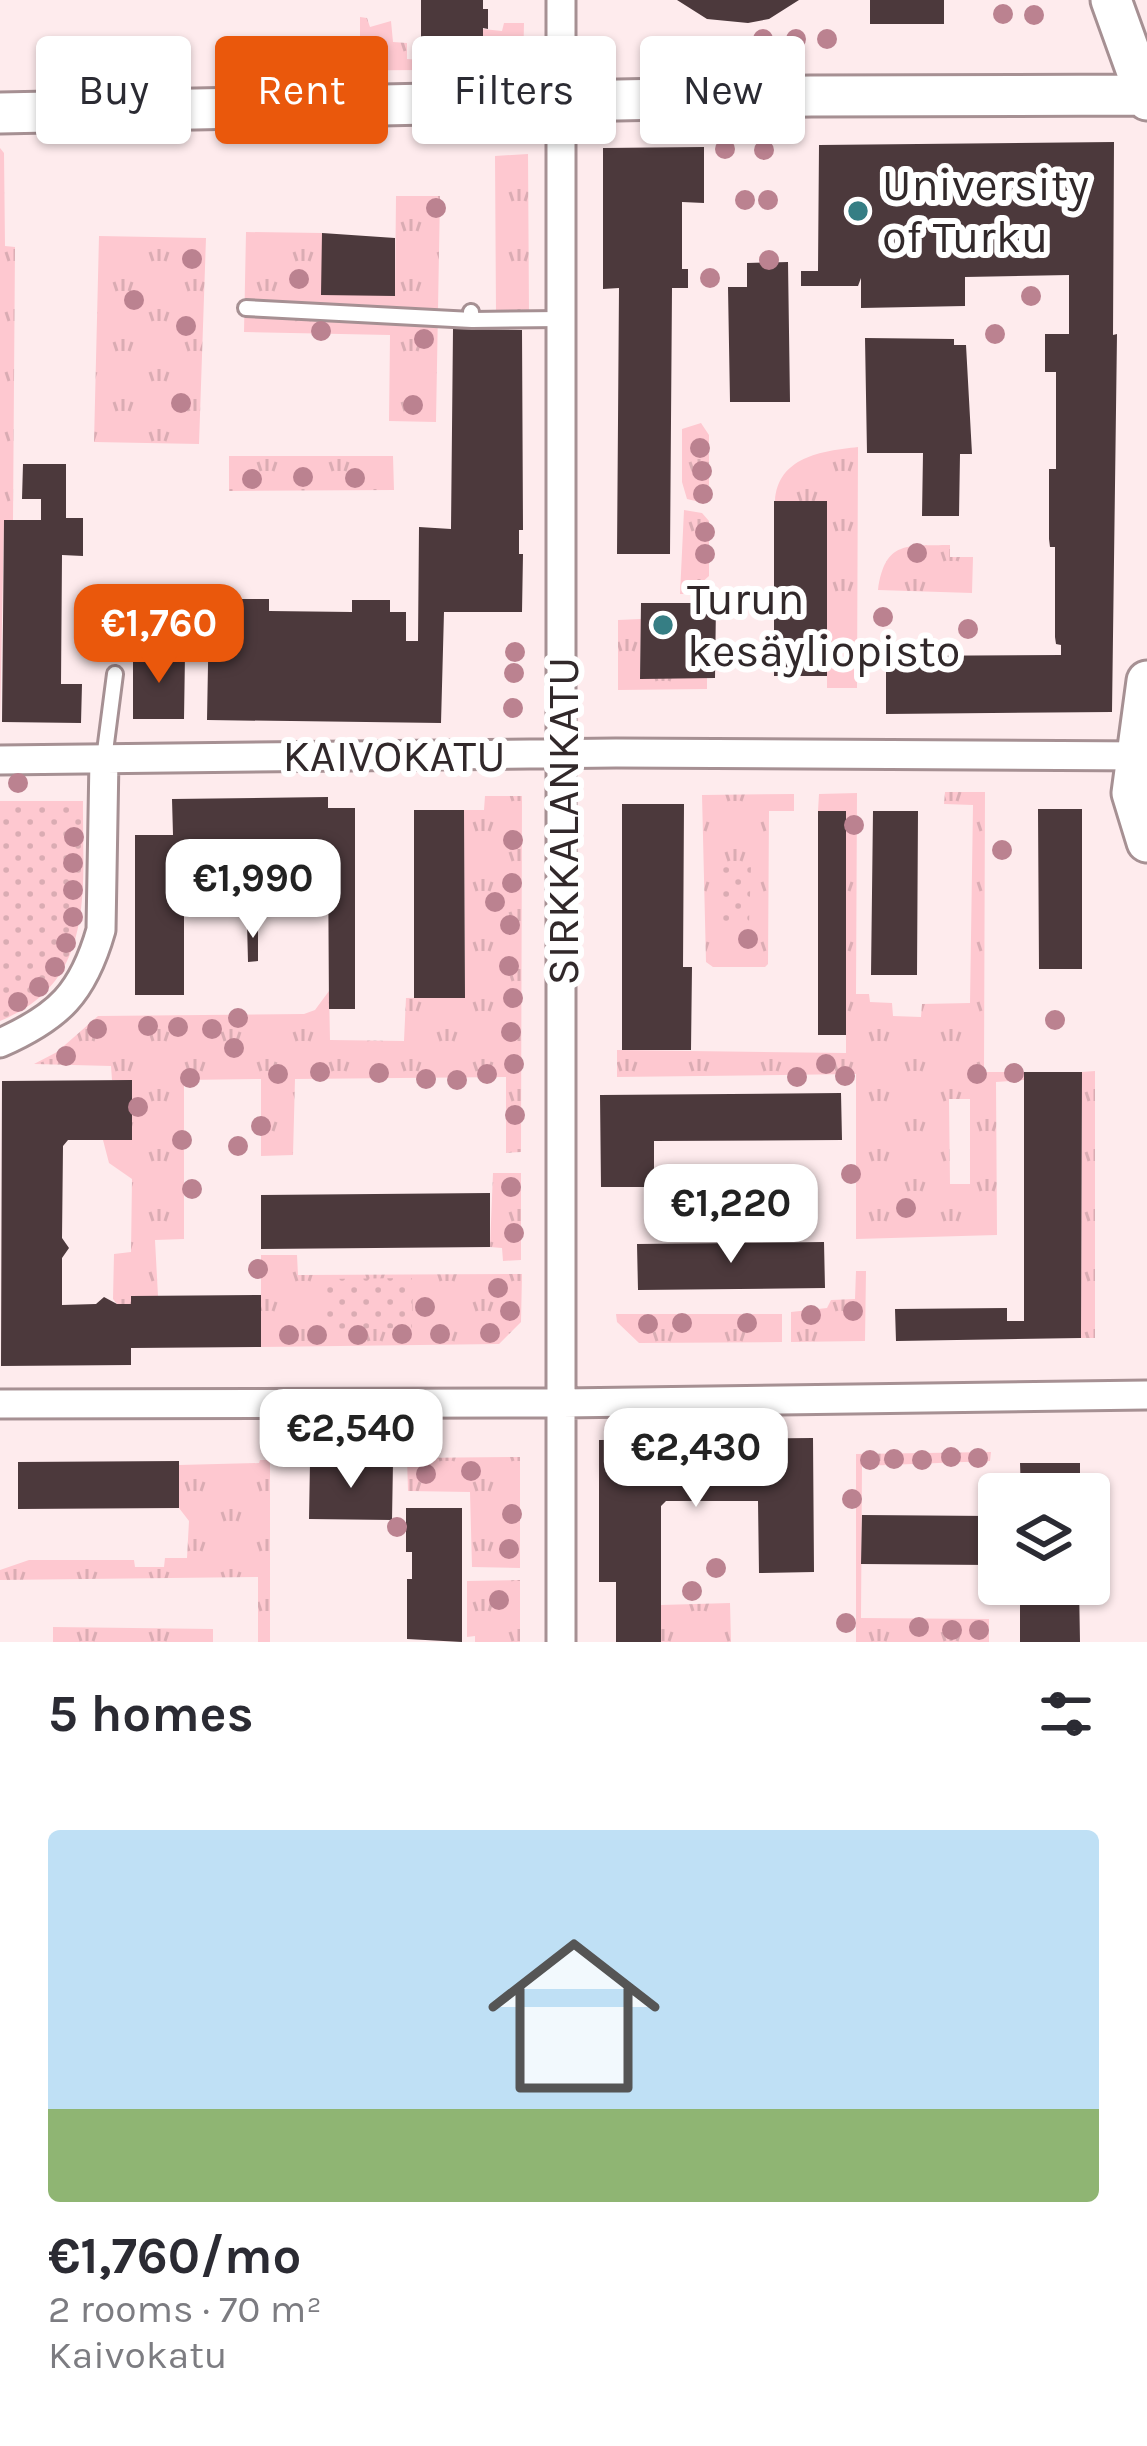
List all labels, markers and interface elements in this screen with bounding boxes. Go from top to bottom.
chip: Buy [36,36,191,144]
chip: Rent [215,36,388,144]
chip: Filters [412,36,616,144]
chip: New [640,36,805,144]
place label: University of Turku [882,159,1089,263]
marker: University of Turku [845,198,871,224]
place label: Turun kesäyliopisto [687,573,960,678]
pin: €1,760 [61,584,257,686]
text: €1,760 [101,600,217,646]
marker: Turun kesäyliopisto [650,612,676,638]
street label: SIRKKALANKATU [537,657,589,985]
street label: KAIVOKATU [282,730,506,782]
pin: €1,990 [155,839,351,941]
text: €1,990 [193,855,313,901]
pin: €1,220 [633,1164,829,1266]
text: €1,220 [671,1180,791,1226]
pin: €2,540 [253,1389,449,1491]
text: €2,540 [287,1405,415,1451]
pin: €2,430 [598,1408,794,1510]
text: €2,430 [631,1424,761,1470]
map controls [978,1473,1110,1605]
button: layers [978,1473,1110,1605]
icon: filters [1033,1681,1099,1747]
text: 5 homes [48,1684,254,1744]
icon: home [466,1908,682,2124]
text: €1,760/mo [48,2226,301,2286]
text: 2 rooms · 70 m² [48,2286,322,2332]
text: Kaivokatu [48,2332,227,2378]

